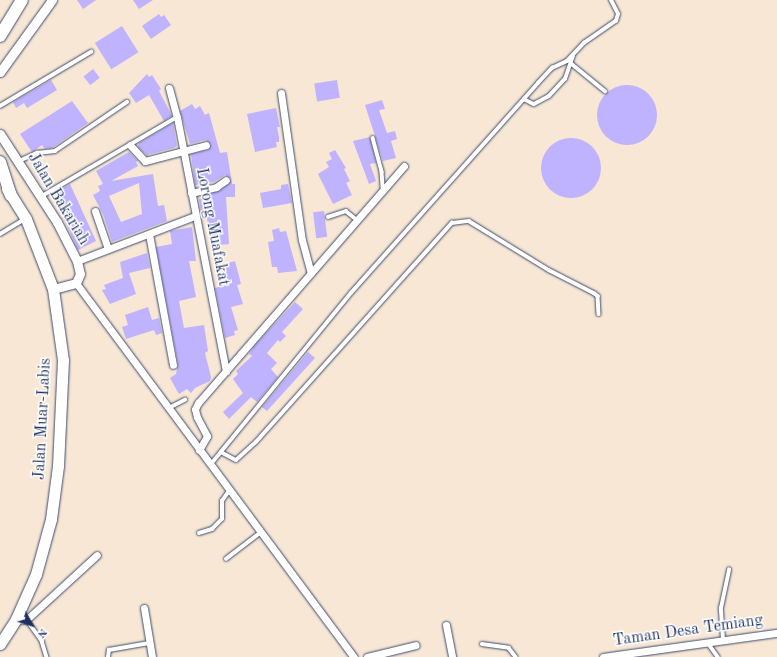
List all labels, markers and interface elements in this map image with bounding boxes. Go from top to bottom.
street label: Jalan Bakariah [23,149,93,249]
street label: Lorong Muafakat [191,166,233,288]
street label: Jalan Muar-Labis [30,357,56,481]
north arrow [12,605,52,645]
street label: Taman Desa Temiang [612,611,764,651]
text: N [35,626,49,640]

